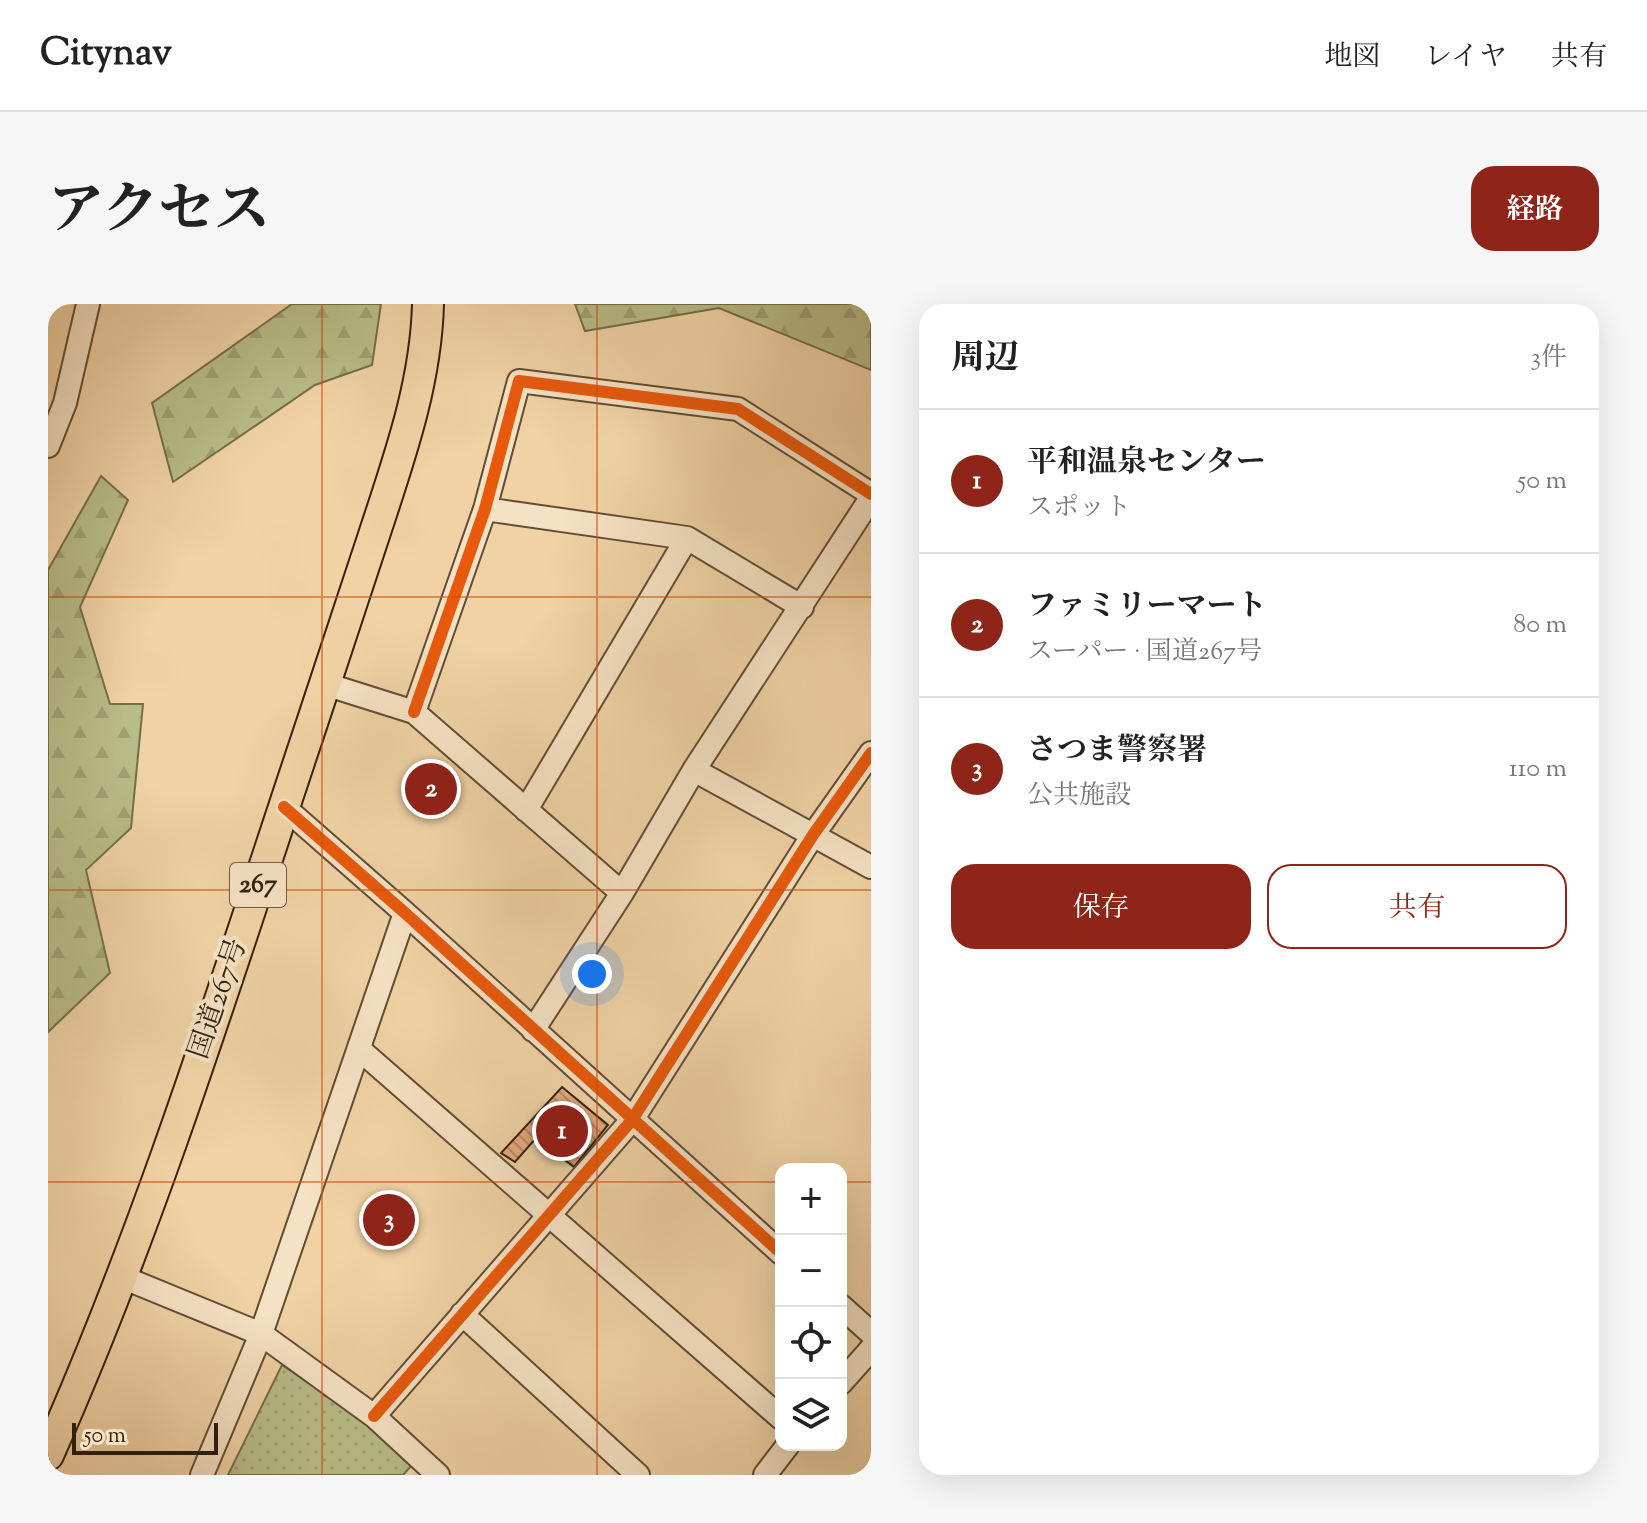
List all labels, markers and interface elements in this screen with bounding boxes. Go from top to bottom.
text: Citynav [40,28,172,82]
text: 地図 [1324,38,1380,78]
text: レイヤ [1424,38,1507,78]
text: 共有 [1551,38,1607,78]
button: 経路 [1471,166,1599,251]
text: アクセス [48,173,270,254]
text: 周辺 [951,335,1019,384]
text: 3件 [1530,340,1567,377]
text: 平和温泉センター [1027,442,1266,485]
text: 1 [973,463,981,500]
text: 50 m [1517,463,1567,500]
text: スポット [1027,490,1131,527]
text: ファミリーマート [1027,586,1266,629]
text: 2 [971,607,983,644]
text: 80 m [1513,607,1567,644]
text: スーパー · 国道267号 [1027,634,1262,671]
text: さつま警察署 [1027,730,1207,773]
text: 3 [972,751,982,788]
text: 110 m [1509,751,1567,788]
pin: 2 [405,759,457,819]
text: 公共施設 [1027,778,1131,815]
road number: 267 [230,863,286,907]
button: 保存 [951,864,1251,949]
button: 共有 [1267,864,1567,949]
street label: 国道267号 [180,933,258,1065]
your location [572,954,612,994]
pin: 1 [536,1101,588,1161]
map controls [775,1163,847,1451]
button: + [775,1163,847,1235]
pin: 3 [363,1190,415,1250]
button: − [775,1235,847,1307]
button: locate [775,1307,847,1379]
button: layers [775,1379,847,1451]
scale bar [72,1419,218,1455]
text: 50 m [84,1421,126,1453]

